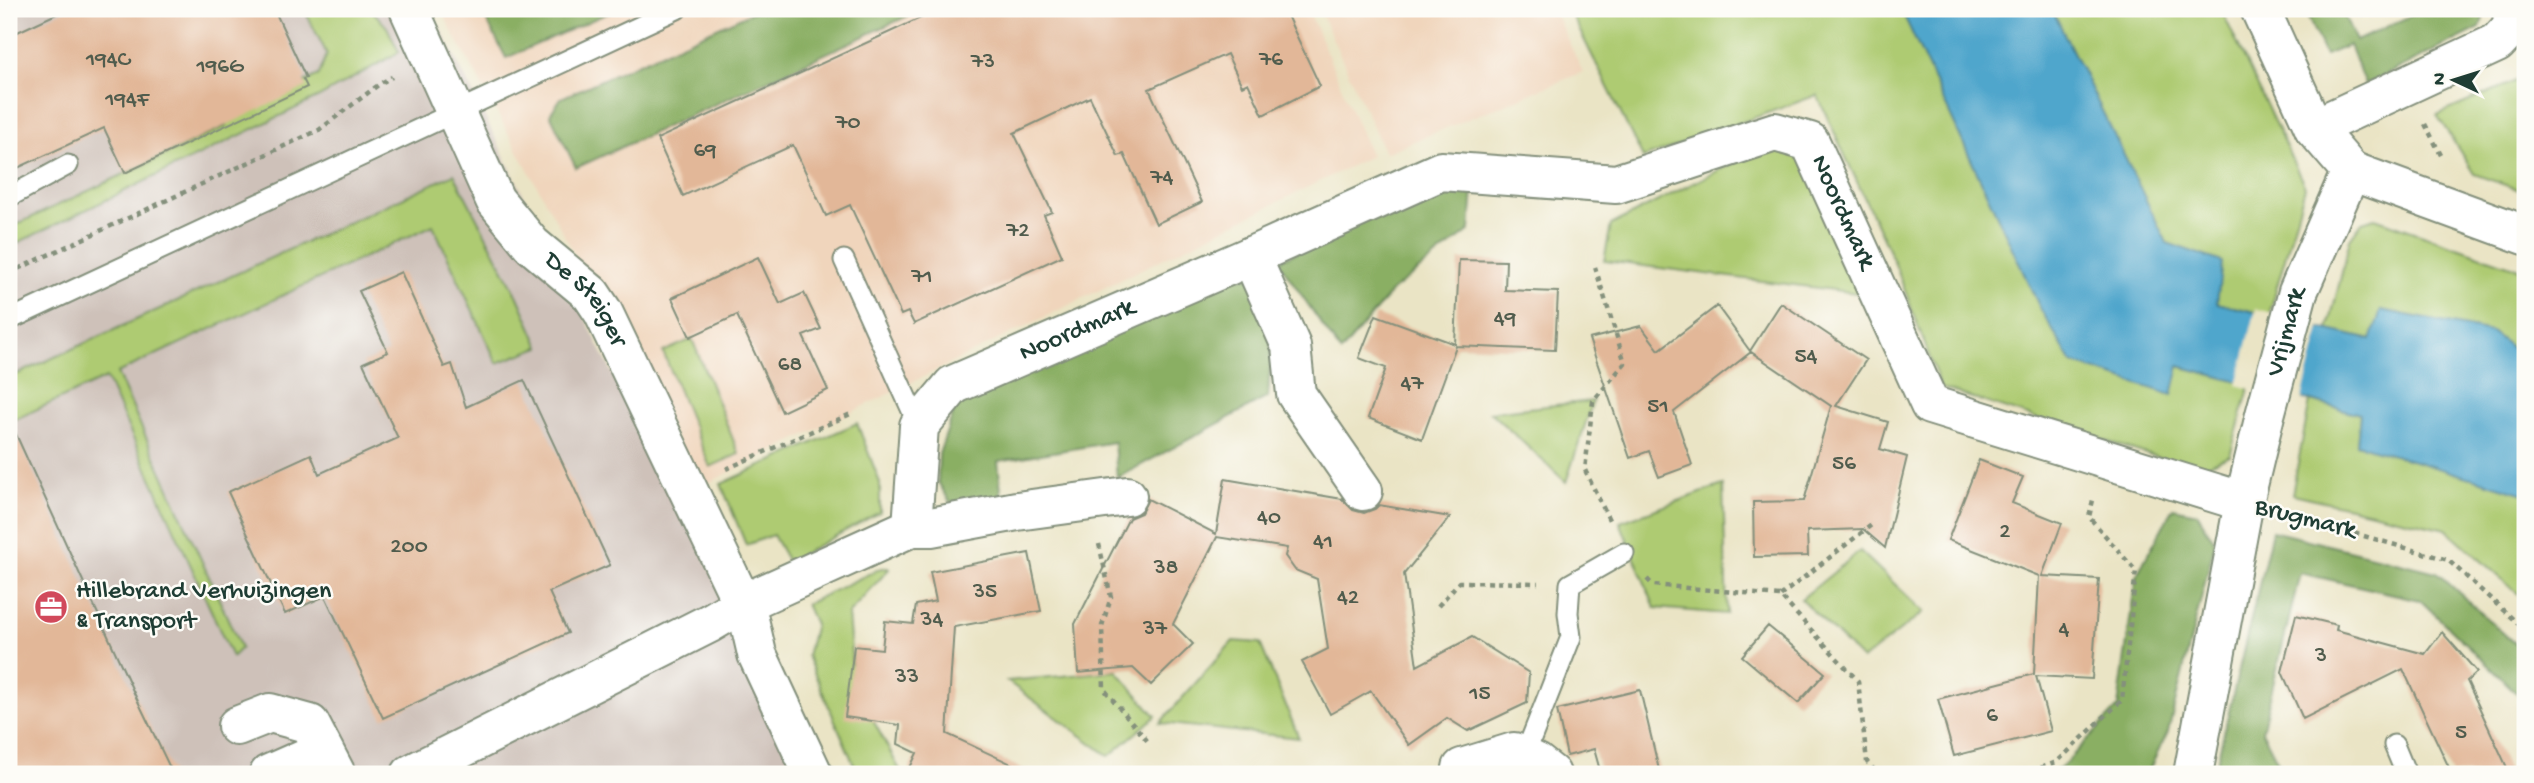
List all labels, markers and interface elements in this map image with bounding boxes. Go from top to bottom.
north arrow [2418,46,2488,116]
house number: 194C [85,47,132,74]
house number: 76 [1258,47,1283,74]
house number: 73 [970,49,995,76]
house number: 196G [196,54,245,81]
text: N [2429,72,2452,86]
house number: 194F [104,87,150,114]
house number: 70 [834,110,861,137]
house number: 69 [693,138,717,165]
street label: Noordmark [1803,150,1883,277]
house number: 74 [1150,165,1174,192]
house number: 72 [1005,218,1030,245]
street label: De Steiger [535,244,634,354]
house number: 71 [910,264,933,291]
street label: Vrijmark [2260,282,2315,381]
street label: Noordmark [1015,292,1142,370]
house number: 49 [1494,306,1517,333]
house number: 54 [1795,344,1818,371]
house number: 68 [778,352,802,379]
house number: 47 [1401,371,1424,398]
house number: 51 [1647,394,1669,421]
house number: 56 [1832,451,1856,478]
street label: Brugmark [2250,492,2361,548]
house number: 40 [1257,505,1281,532]
house number: 2 [1999,519,2011,546]
house number: 41 [1313,529,1333,556]
house number: 200 [390,534,428,561]
house number: 38 [1153,555,1178,582]
place label: Hillebrand Verhuizingen & Transport [76,577,332,638]
house number: 35 [972,579,997,606]
house number: 42 [1337,585,1359,612]
office icon: Hillebrand Verhuizingen & Transport [32,588,70,626]
house number: 34 [920,607,944,634]
house number: 37 [1142,616,1168,643]
house number: 4 [2059,617,2070,644]
house number: 3 [2314,643,2327,670]
house number: 33 [894,664,919,691]
house number: 15 [1468,681,1491,708]
house number: 6 [1986,703,1998,730]
house number: 5 [2455,720,2467,747]

